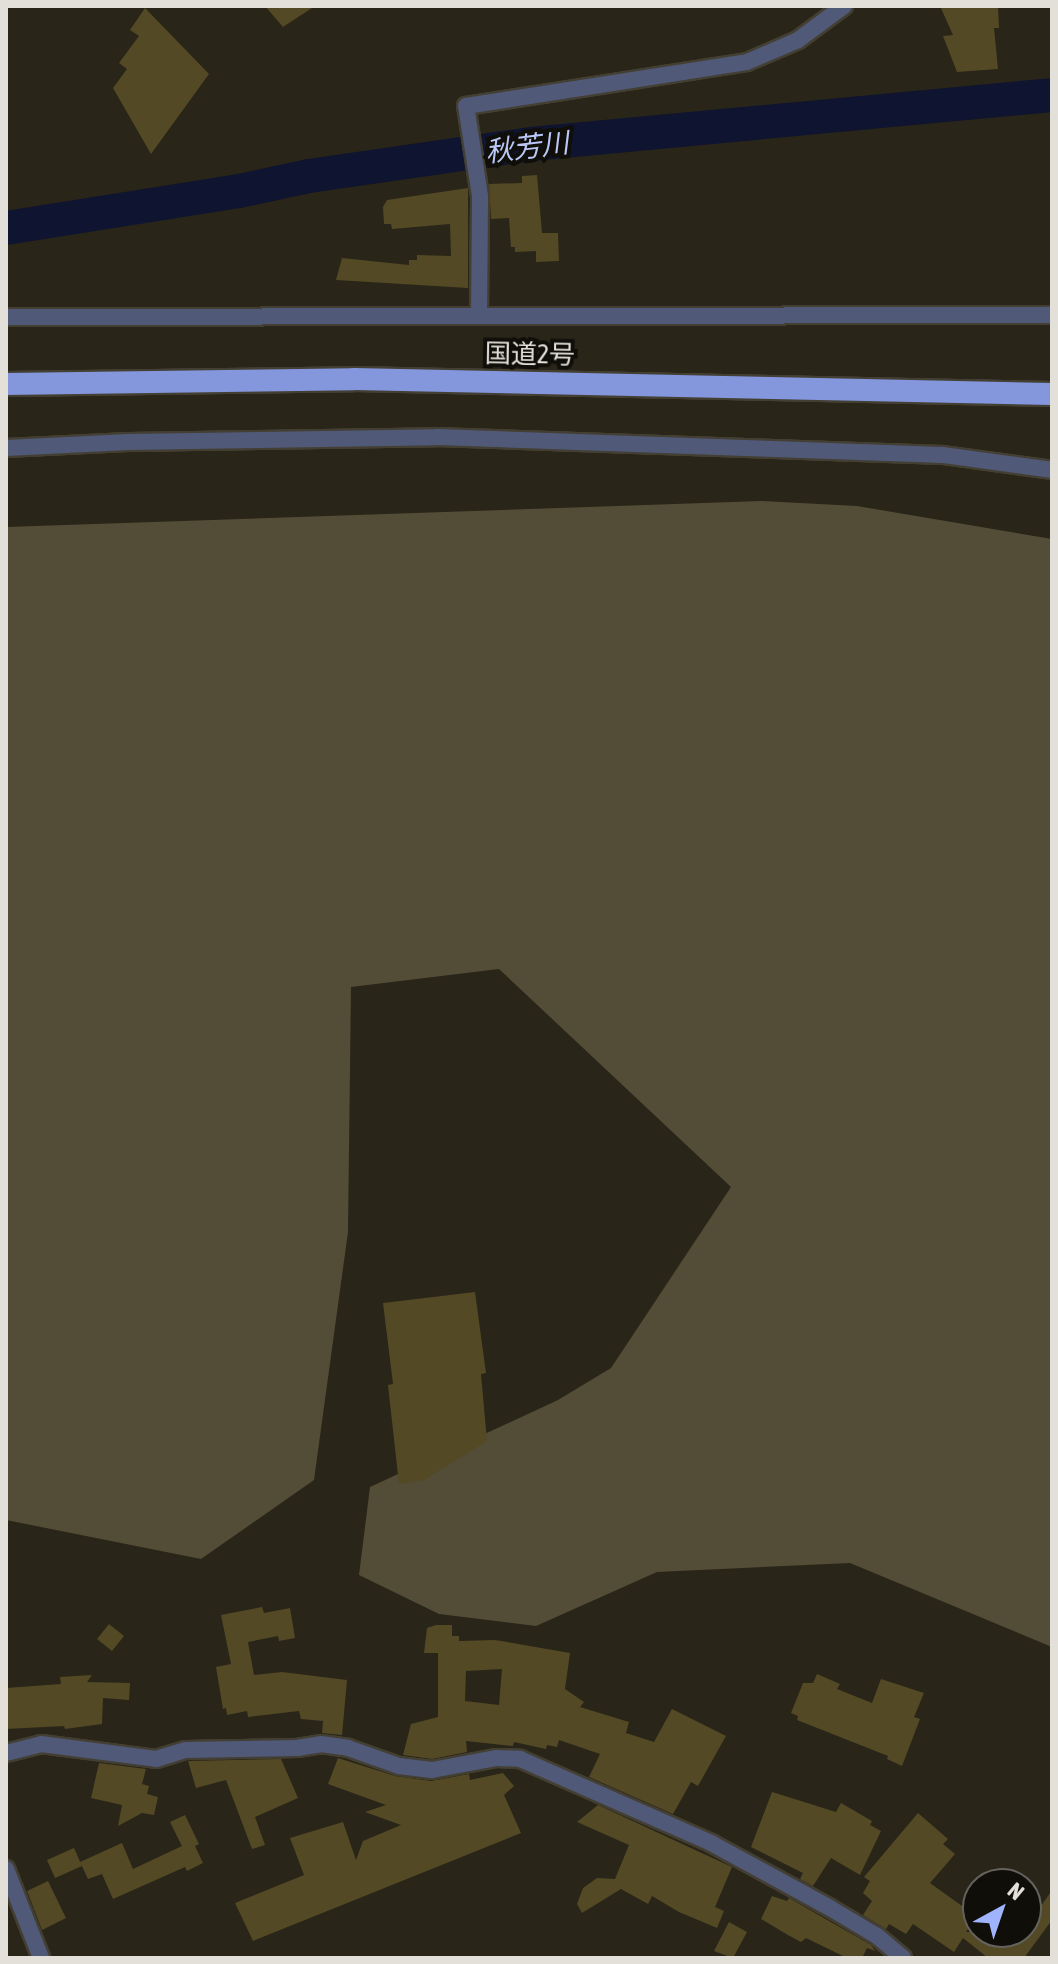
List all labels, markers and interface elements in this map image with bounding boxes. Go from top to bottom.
water label: 秋芳川 [483,125,571,169]
street label: 国道2号 [485,339,575,371]
north arrow [962,1868,1042,1948]
text: N [1003,1877,1029,1905]

